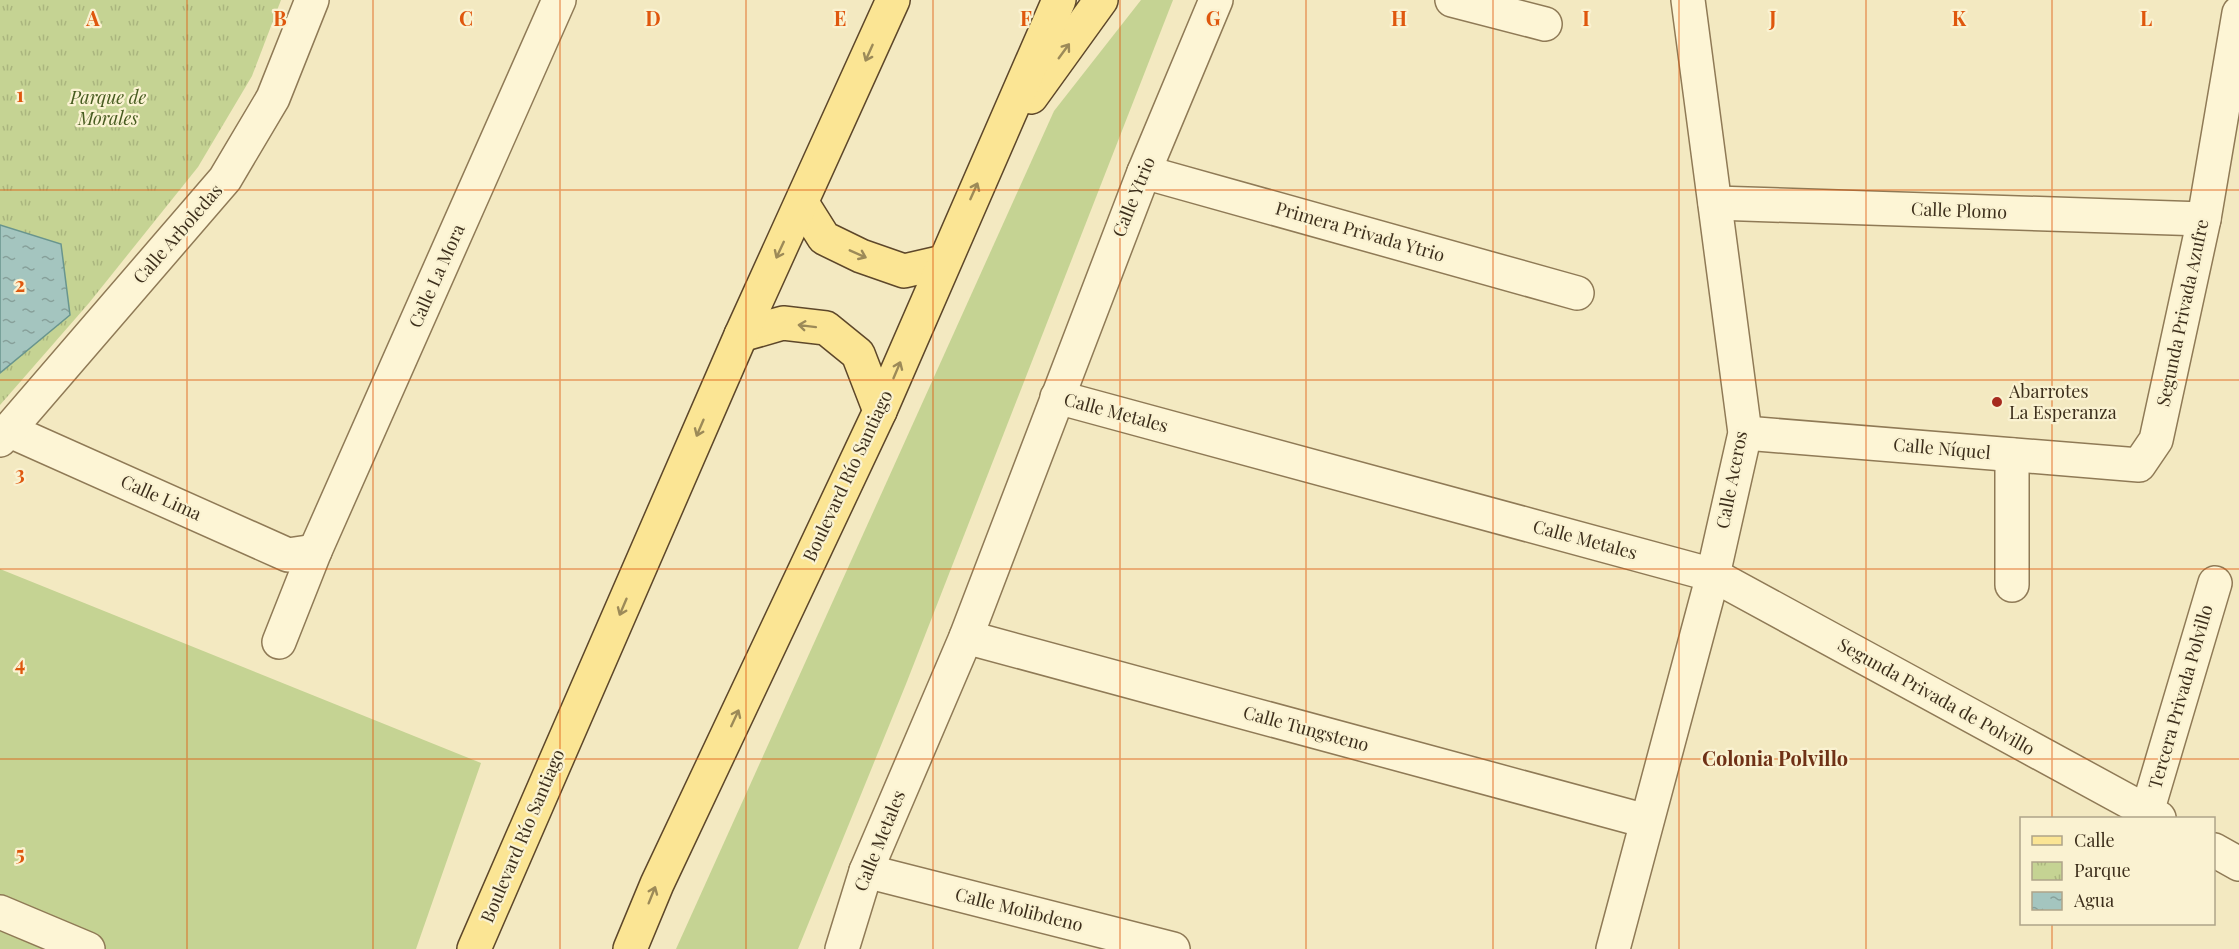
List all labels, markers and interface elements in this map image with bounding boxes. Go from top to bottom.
text: A [85,4,100,31]
text: B [273,4,287,31]
text: C [459,4,473,31]
text: D [645,4,661,31]
text: E [834,4,846,31]
text: F [1020,4,1032,31]
text: G [1206,4,1221,31]
text: H [1391,4,1407,31]
text: I [1582,4,1590,31]
text: J [1768,4,1777,31]
text: K [1952,4,1967,31]
text: L [2140,4,2152,31]
one-way arrow [1058,43,1070,59]
one-way arrow [863,44,875,62]
text: 1 [16,80,24,107]
park label: Parque de Morales [69,85,146,130]
street label: Calle Ytrio [1106,153,1160,240]
street label: Calle Arboledas [127,178,227,288]
one-way arrow [969,182,980,201]
street label: Primera Privada Ytrio [1273,195,1448,267]
street label: Calle Plomo [1911,196,2008,224]
street label: Segunda Privada Azufre [2150,217,2214,409]
street label: Calle La Mora [403,220,470,331]
one-way arrow [773,240,785,258]
one-way arrow [849,249,867,260]
text: 2 [15,270,25,297]
one-way arrow [797,320,817,331]
one-way arrow [892,362,903,380]
place label: Abarrotes La Esperanza [2008,379,2117,424]
street label: Boulevard Río Santiago [797,386,897,565]
street label: Calle Metales [1061,387,1171,437]
marker: Abarrotes La Esperanza [1990,395,2004,409]
one-way arrow [694,418,705,437]
street label: Calle Aceros [1710,429,1752,531]
street label: Calle Níquel [1892,432,1992,464]
text: 3 [15,459,25,486]
street label: Calle Lima [117,469,206,526]
street label: Calle Metales [1530,514,1640,564]
one-way arrow [616,597,628,615]
street label: Tercera Privada Polvillo [2142,602,2218,792]
street label: Segunda Privada de Polvillo [1834,632,2039,760]
text: 4 [15,649,25,676]
street label: Calle Tungsteno [1241,700,1372,756]
one-way arrow [729,710,741,728]
district label: Colonia Polvillo [1702,744,1848,771]
street label: Boulevard Río Santiago [475,745,570,926]
street label: Calle Metales [848,787,910,895]
legend [2020,817,2215,925]
text: Calle [2074,828,2115,852]
text: 5 [15,839,25,866]
text: Parque [2074,858,2131,882]
street label: Calle Molibdeno [953,882,1086,937]
one-way arrow [647,886,658,905]
text: Agua [2073,888,2114,912]

